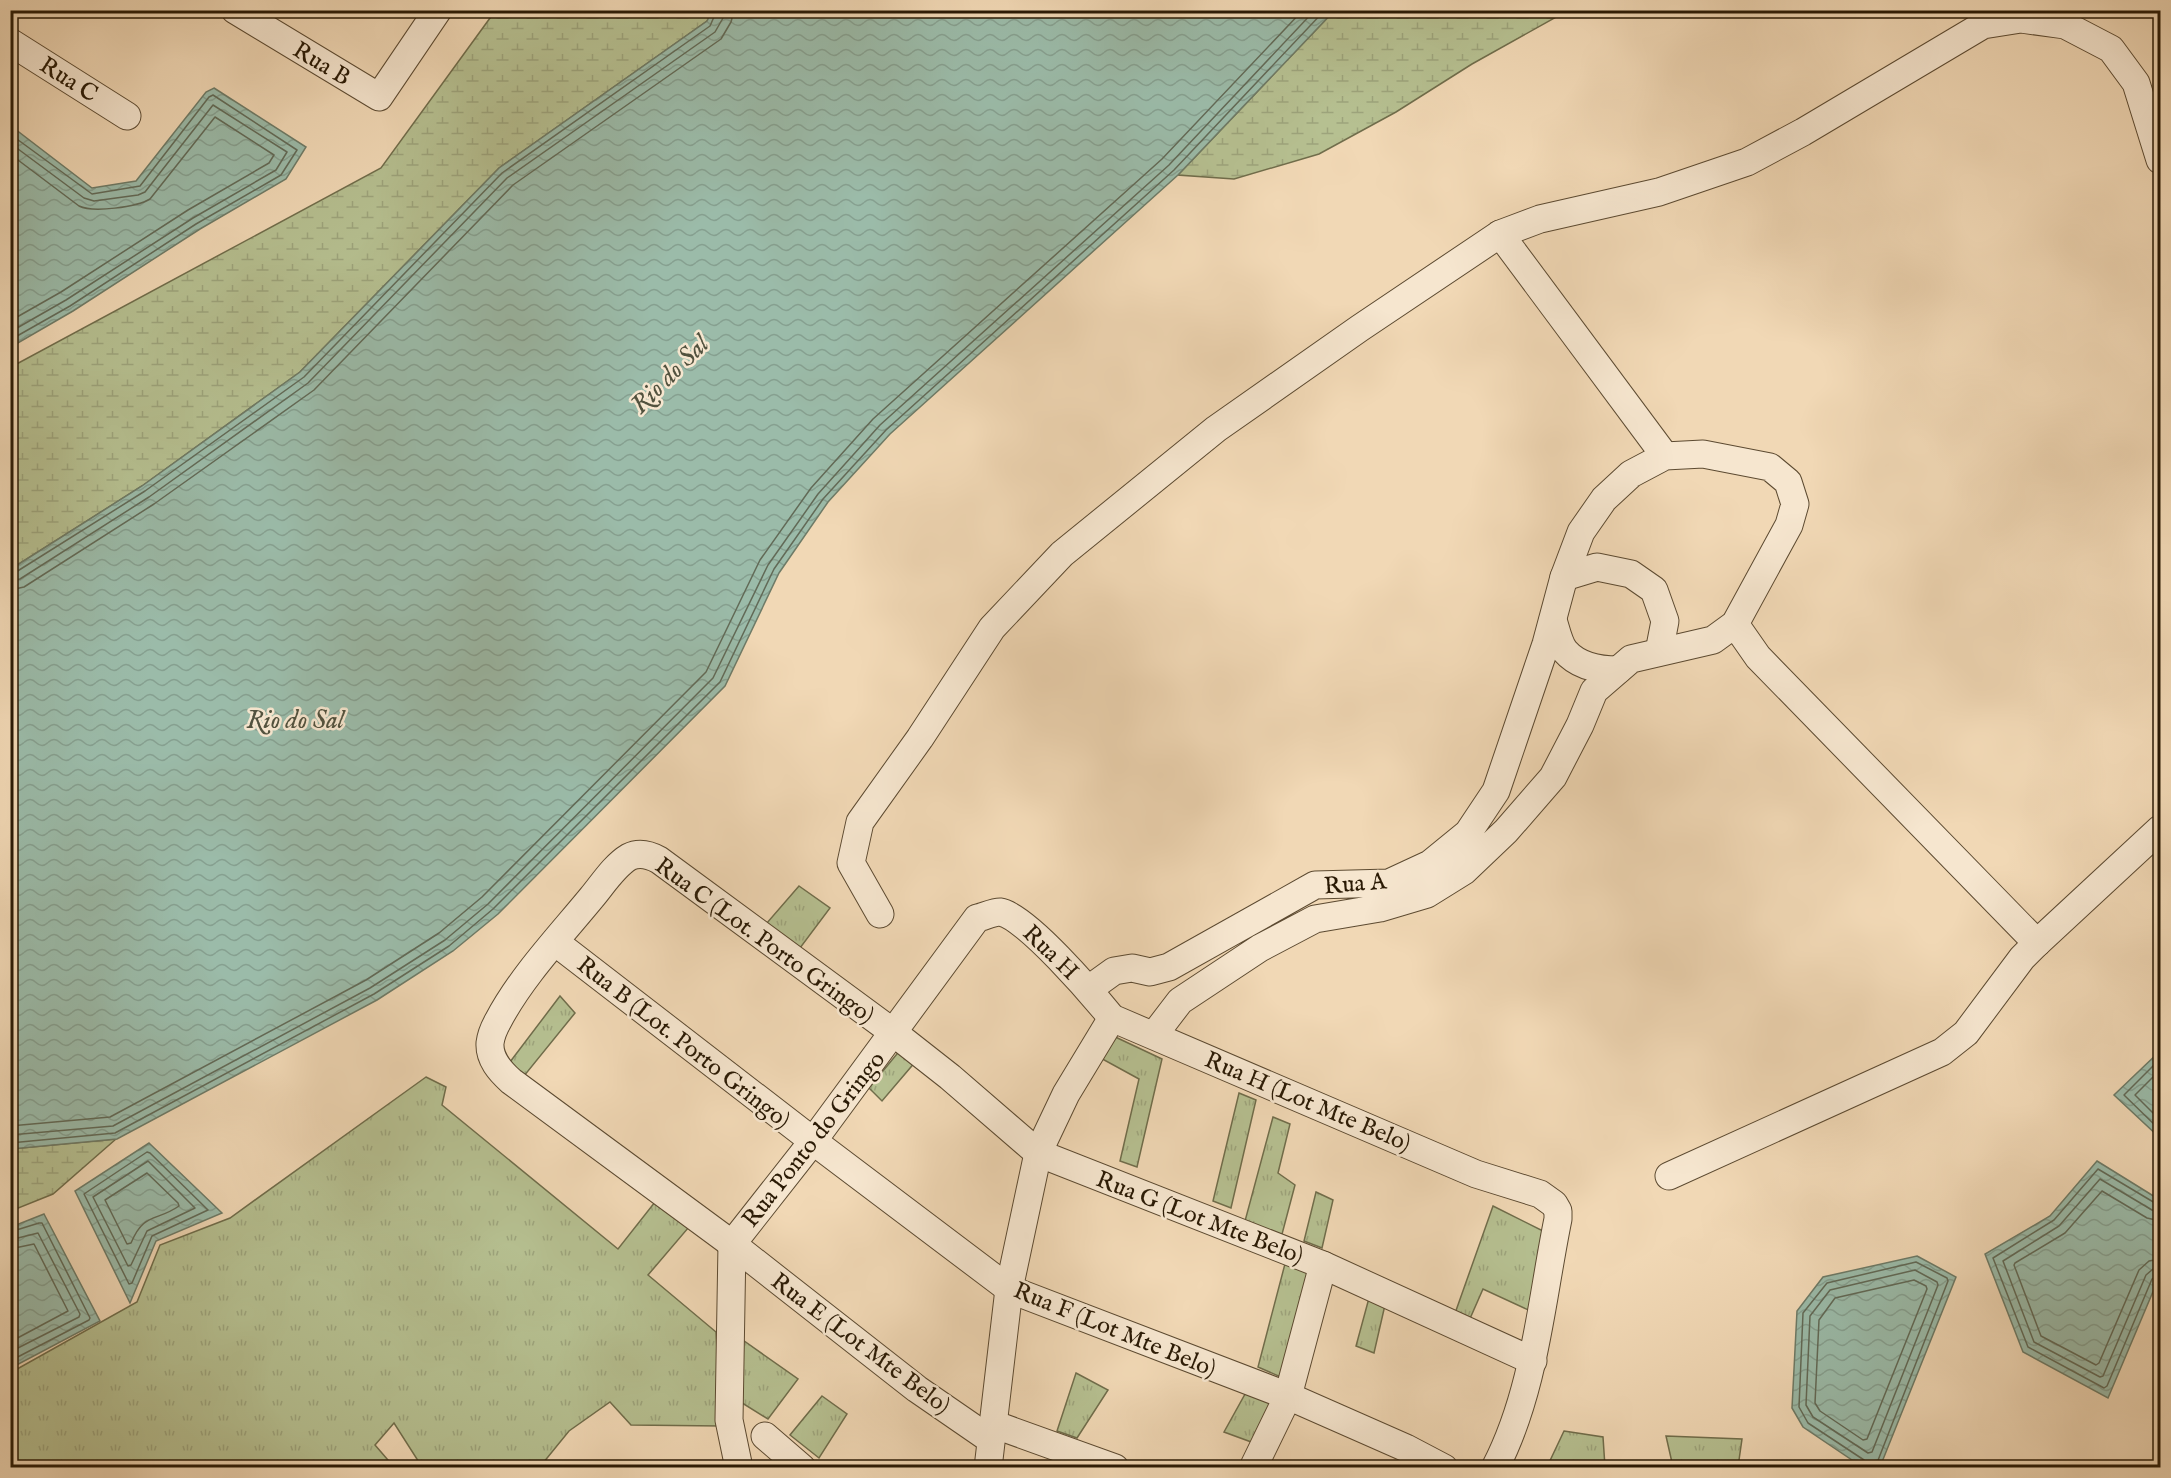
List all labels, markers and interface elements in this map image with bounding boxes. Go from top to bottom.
street label: Rua B [287,35,356,94]
street label: Rua C [33,50,103,110]
water label: Rio do Sal [624,327,718,421]
water label: Rio do Sal [246,704,346,737]
street label: Rua C (Lot. Porto Gringo) [648,851,880,1031]
street label: Rua A [1323,866,1388,903]
street label: Rua H [1015,919,1085,987]
street label: Rua B (Lot. Porto Gringo) [570,950,796,1136]
street label: Rua Ponto do Gringo [736,1045,893,1234]
street label: Rua H (Lot Mte Belo) [1200,1045,1415,1160]
street label: Rua G (Lot Mte Belo) [1091,1165,1308,1272]
street label: Rua E (Lot Mte Belo) [764,1266,956,1422]
street label: Rua F (Lot Mte Belo) [1009,1276,1220,1385]

